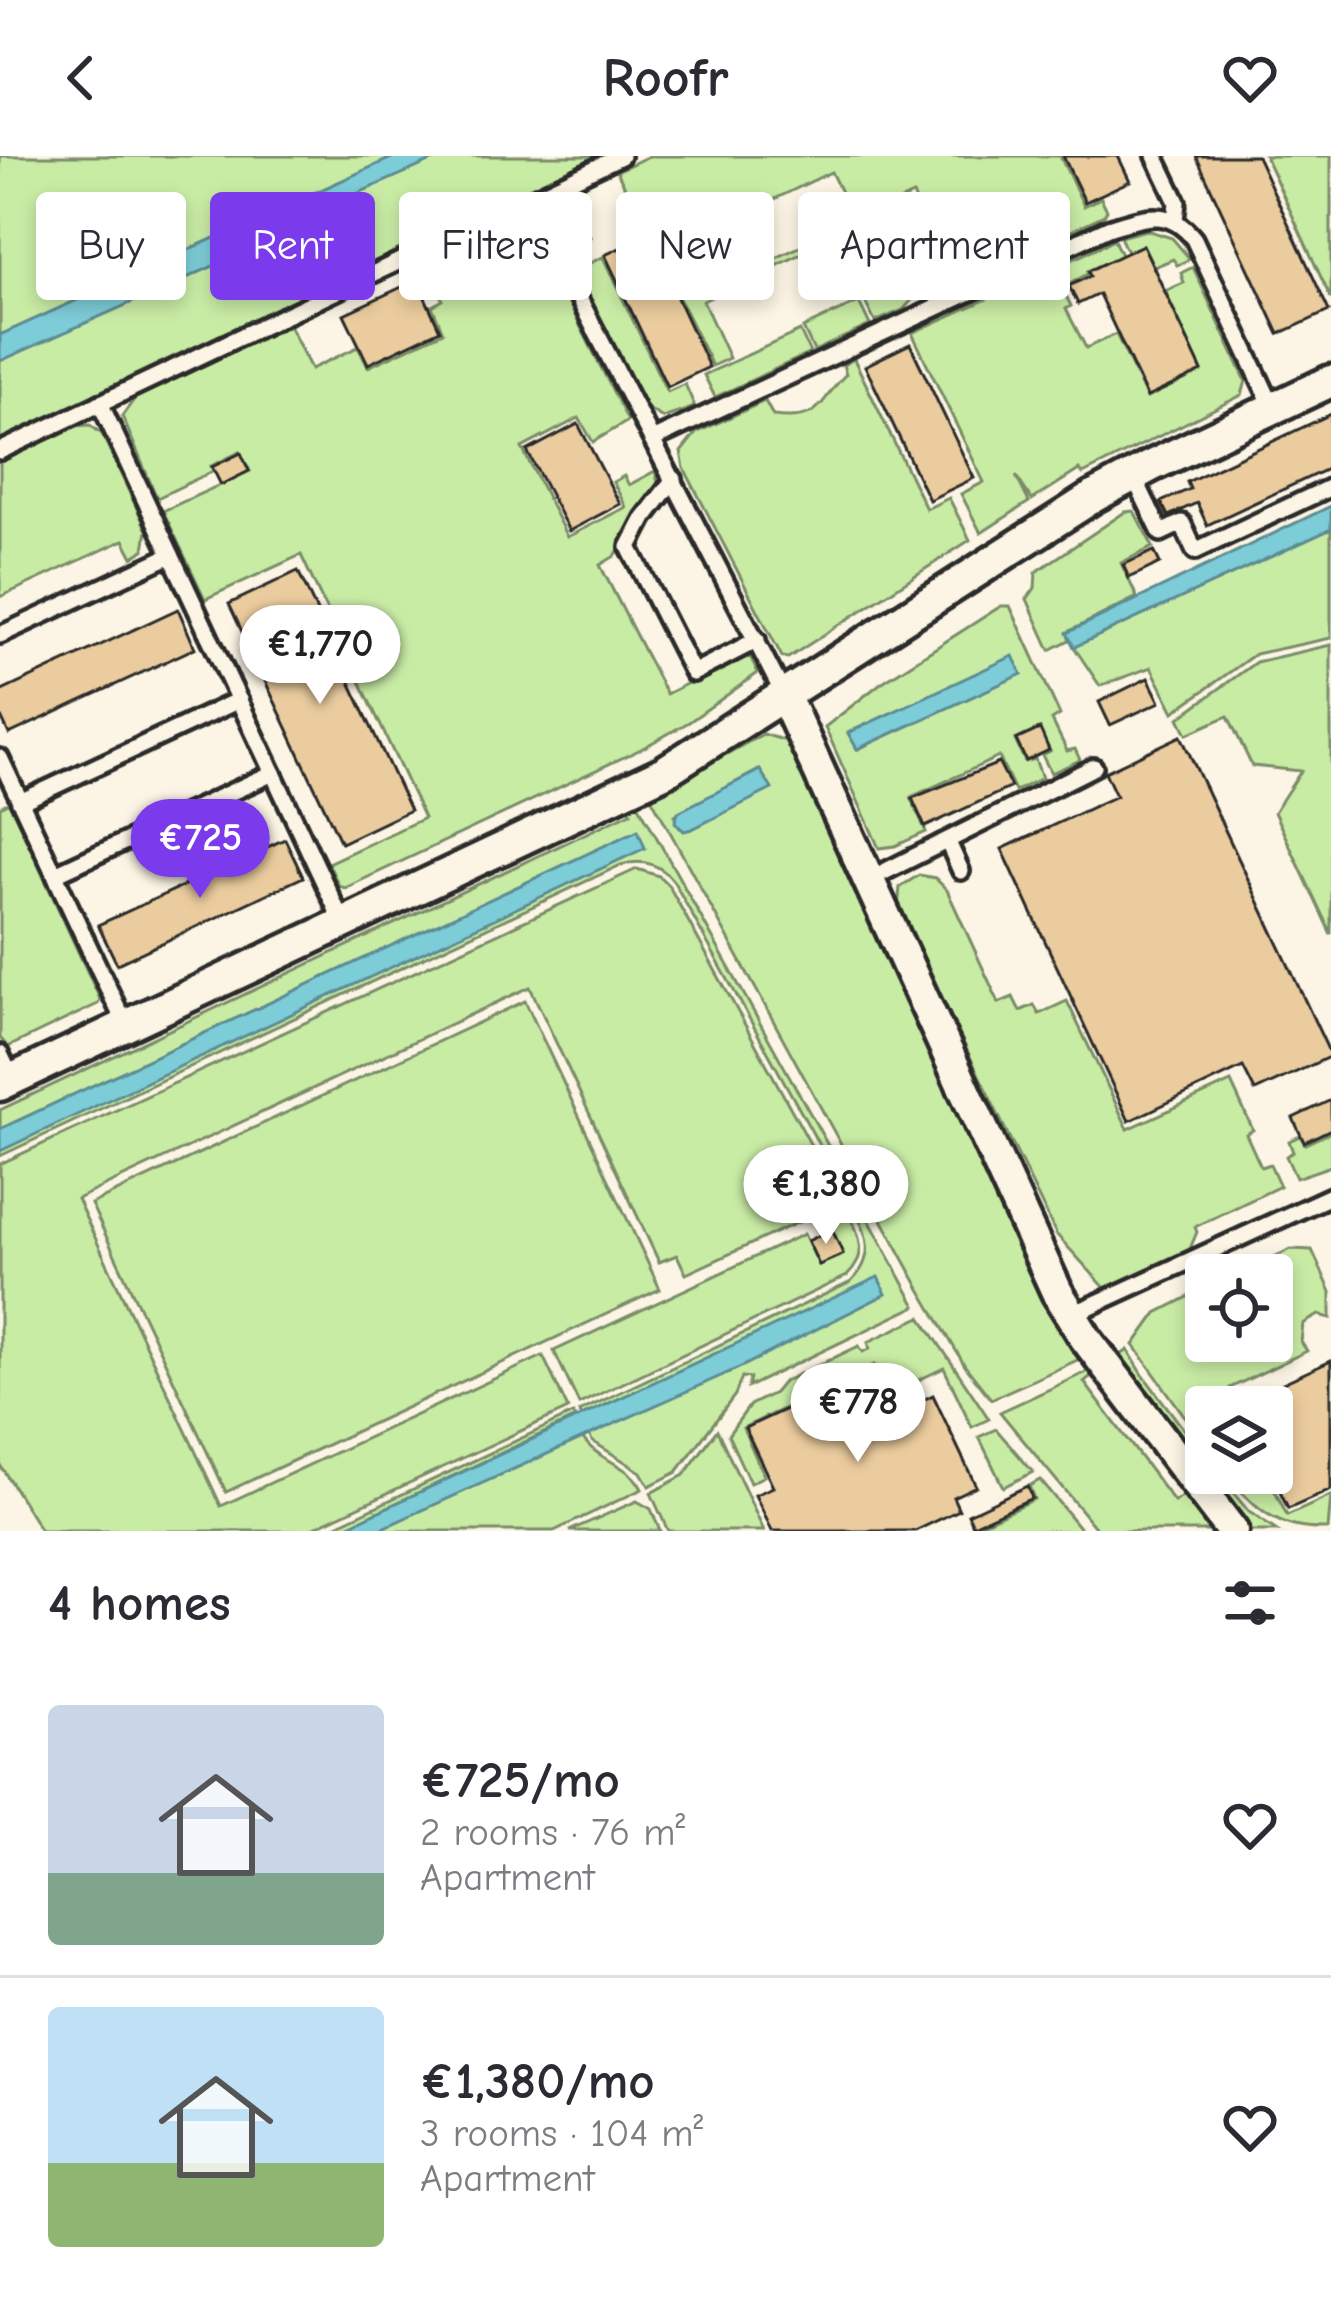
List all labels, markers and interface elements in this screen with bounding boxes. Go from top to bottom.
icon: back [48,45,114,111]
icon: heart [1217,45,1283,111]
text: Roofr [602,47,729,110]
chip: Buy [36,192,186,300]
chip: Rent [210,192,375,300]
chip: Filters [399,192,592,300]
chip: New [616,192,774,300]
chip: Apartment [798,192,1070,300]
pin: €1,770 [222,605,418,707]
text: €1,770 [266,621,374,666]
pin: €725 [129,799,271,901]
text: €725 [158,815,242,860]
pin: €1,380 [728,1145,924,1247]
text: €1,380 [770,1161,882,1206]
map controls [1185,1254,1293,1494]
button: locate [1185,1254,1293,1362]
pin: €778 [787,1363,929,1465]
text: €778 [818,1379,898,1424]
button: layers [1185,1386,1293,1494]
icon: filters [1217,1570,1283,1636]
text: 4 homes [48,1574,231,1633]
text: €725/mo [420,1751,620,1810]
icon: home [144,1753,288,1897]
icon: heart [1217,1792,1283,1858]
text: 2 rooms · 76 m² [420,1810,685,1855]
text: Apartment [420,1855,595,1900]
text: €1,380/mo [420,2052,655,2111]
icon: home [144,2055,288,2199]
icon: heart [1217,2094,1283,2160]
text: 3 rooms · 104 m² [420,2111,703,2156]
text: Apartment [420,2156,595,2201]

